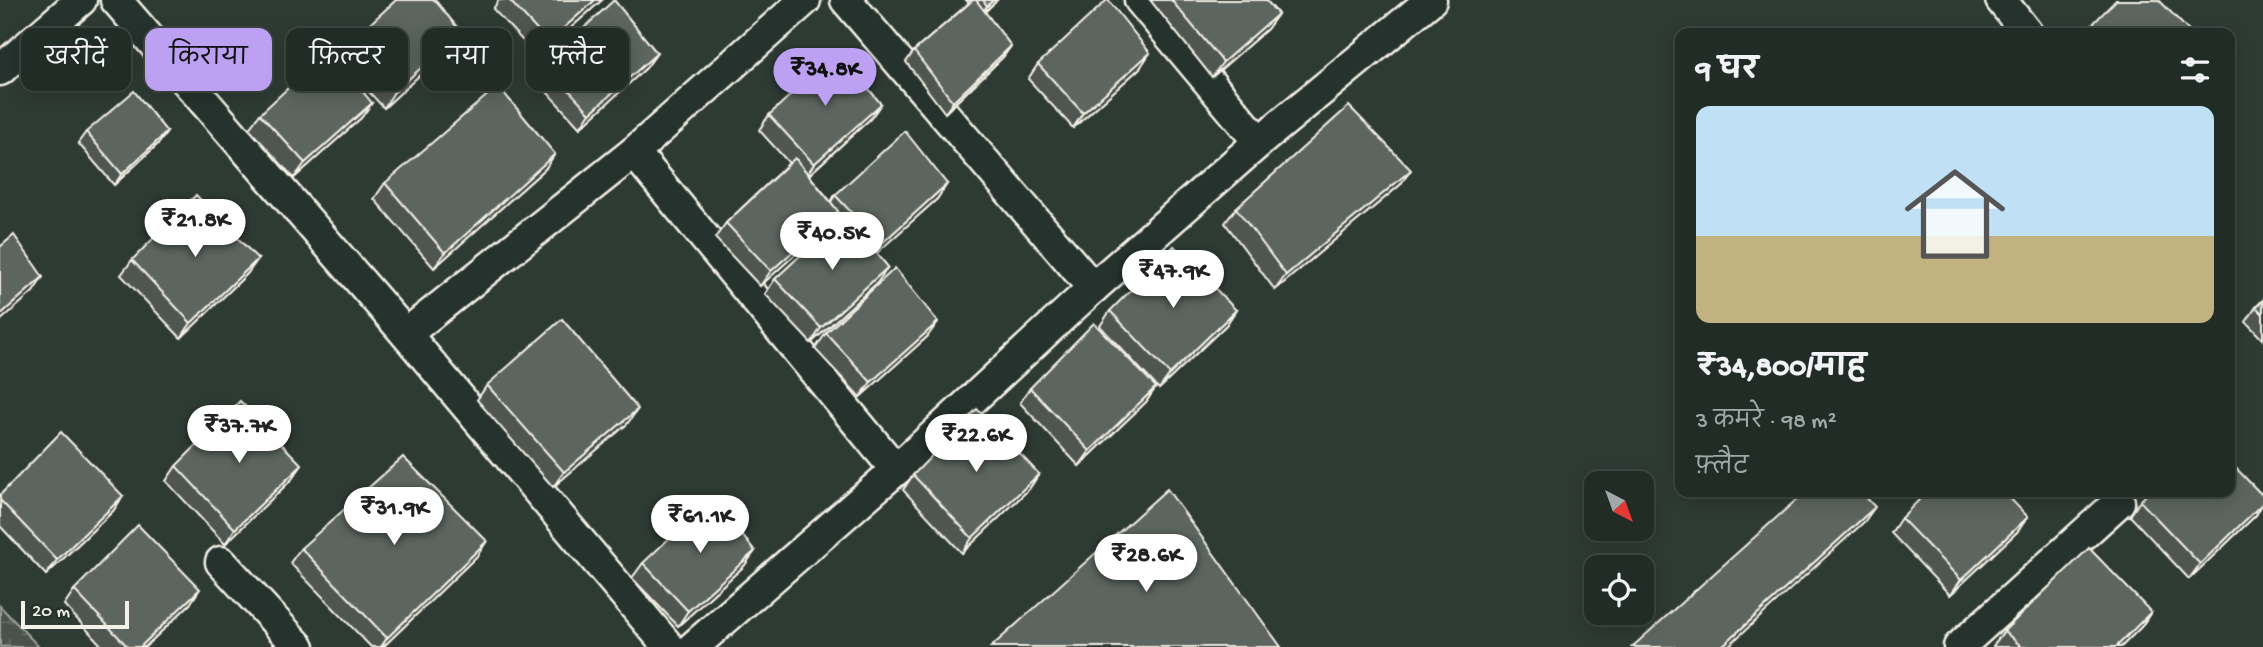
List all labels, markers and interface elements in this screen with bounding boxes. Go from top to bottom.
chip: खरीदें [21,28,131,91]
chip: किराया [145,28,272,91]
chip: फ़िल्टर [286,28,408,91]
chip: नया [422,28,512,91]
chip: फ़्लैट [526,28,629,91]
pin: ₹34.8K [768,48,882,108]
icon: filters [2176,51,2214,89]
text: 9 घर [1696,55,1758,90]
text: ₹34.8K [789,57,861,84]
icon: home [1892,151,2018,277]
pin: ₹21.8K [138,200,252,259]
text: ₹21.8K [161,208,229,235]
pin: ₹40.5K [775,212,889,272]
text: ₹40.5K [796,221,868,248]
pin: ₹47.9K [1116,250,1230,310]
text: ₹47.9K [1138,259,1208,286]
text: ₹34,800/माह [1696,352,1866,387]
pin: ₹37.7K [182,406,296,465]
text: 3 कमरे · 98 m² [1696,409,1837,436]
text: ₹37.7K [203,414,275,441]
pin: ₹22.6K [919,414,1033,474]
text: ₹22.6K [941,423,1011,450]
text: फ़्लैट [1696,455,1748,482]
north arrow [1584,471,1654,541]
map controls [1584,471,1654,625]
pin: ₹31.9K [337,488,451,547]
text: ₹31.9K [360,496,428,523]
pin: ₹61.1K [643,496,757,555]
text: ₹61.1K [667,504,733,531]
pin: ₹28.6K [1089,534,1203,594]
text: ₹28.6K [1110,543,1182,570]
button: locate [1584,555,1654,625]
scale bar [21,598,130,630]
text: 20 m [32,601,70,624]

